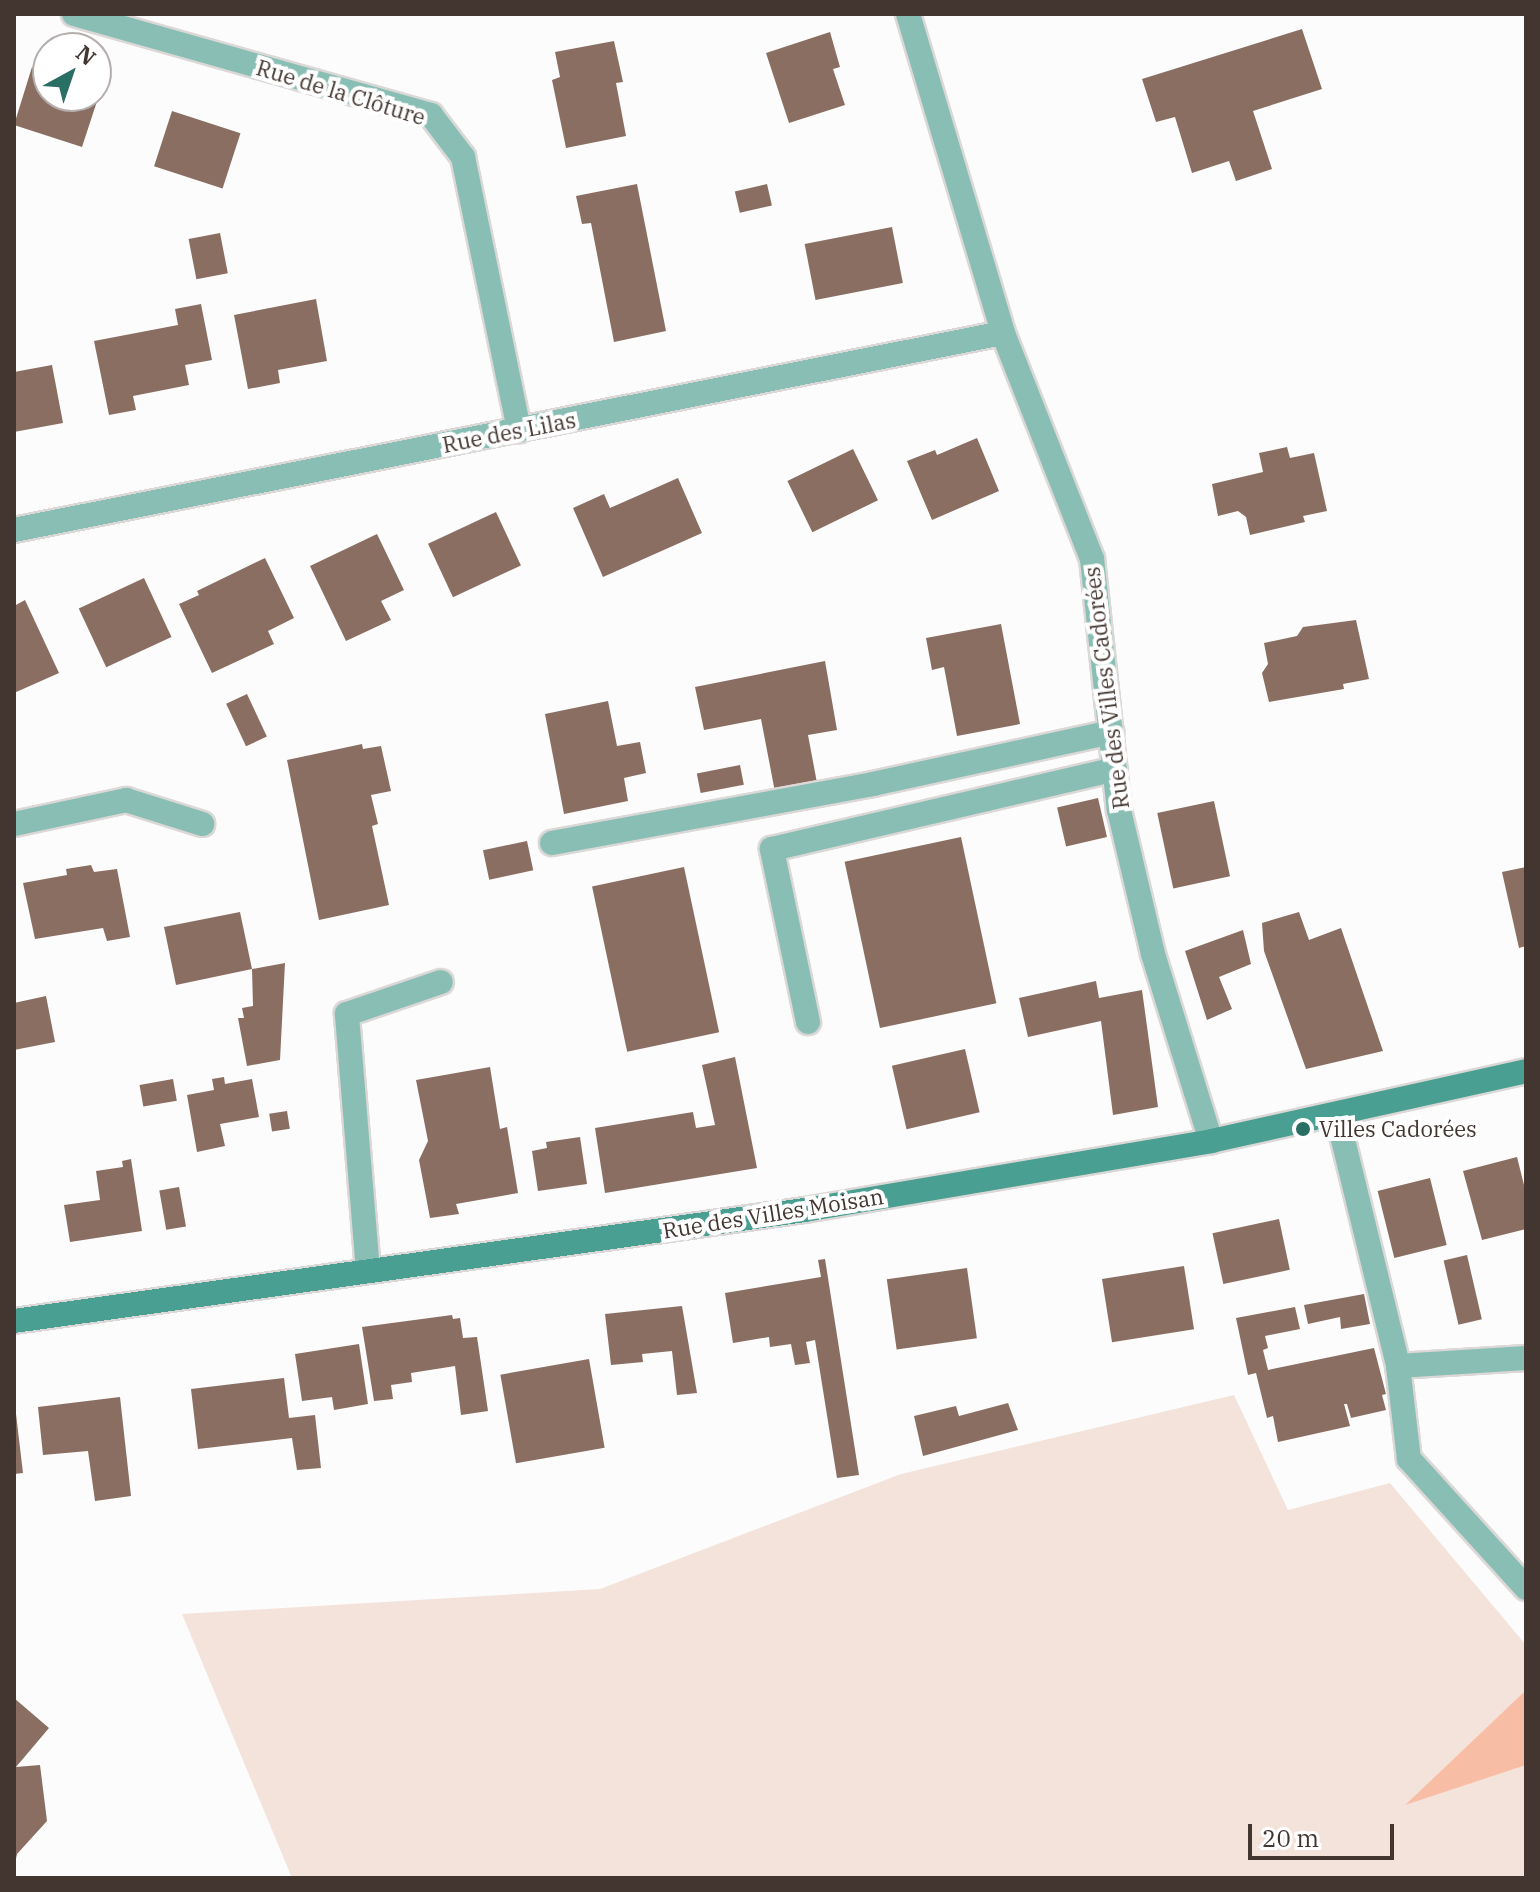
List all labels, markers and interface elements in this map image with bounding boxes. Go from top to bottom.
north arrow [32,32,112,112]
text: N [70,38,102,71]
street label: Rue de la Clôture [253,54,429,130]
street label: Rue des Lilas [440,406,578,458]
street label: Rue des Villes Cadorées [1078,565,1134,811]
place label: Villes Cadorées [1319,1116,1477,1142]
marker: Villes Cadorées [1294,1120,1312,1138]
street label: Rue des Villes Moisan [661,1182,885,1244]
scale bar [1252,1808,1398,1858]
text: 20 m [1262,1822,1319,1854]

